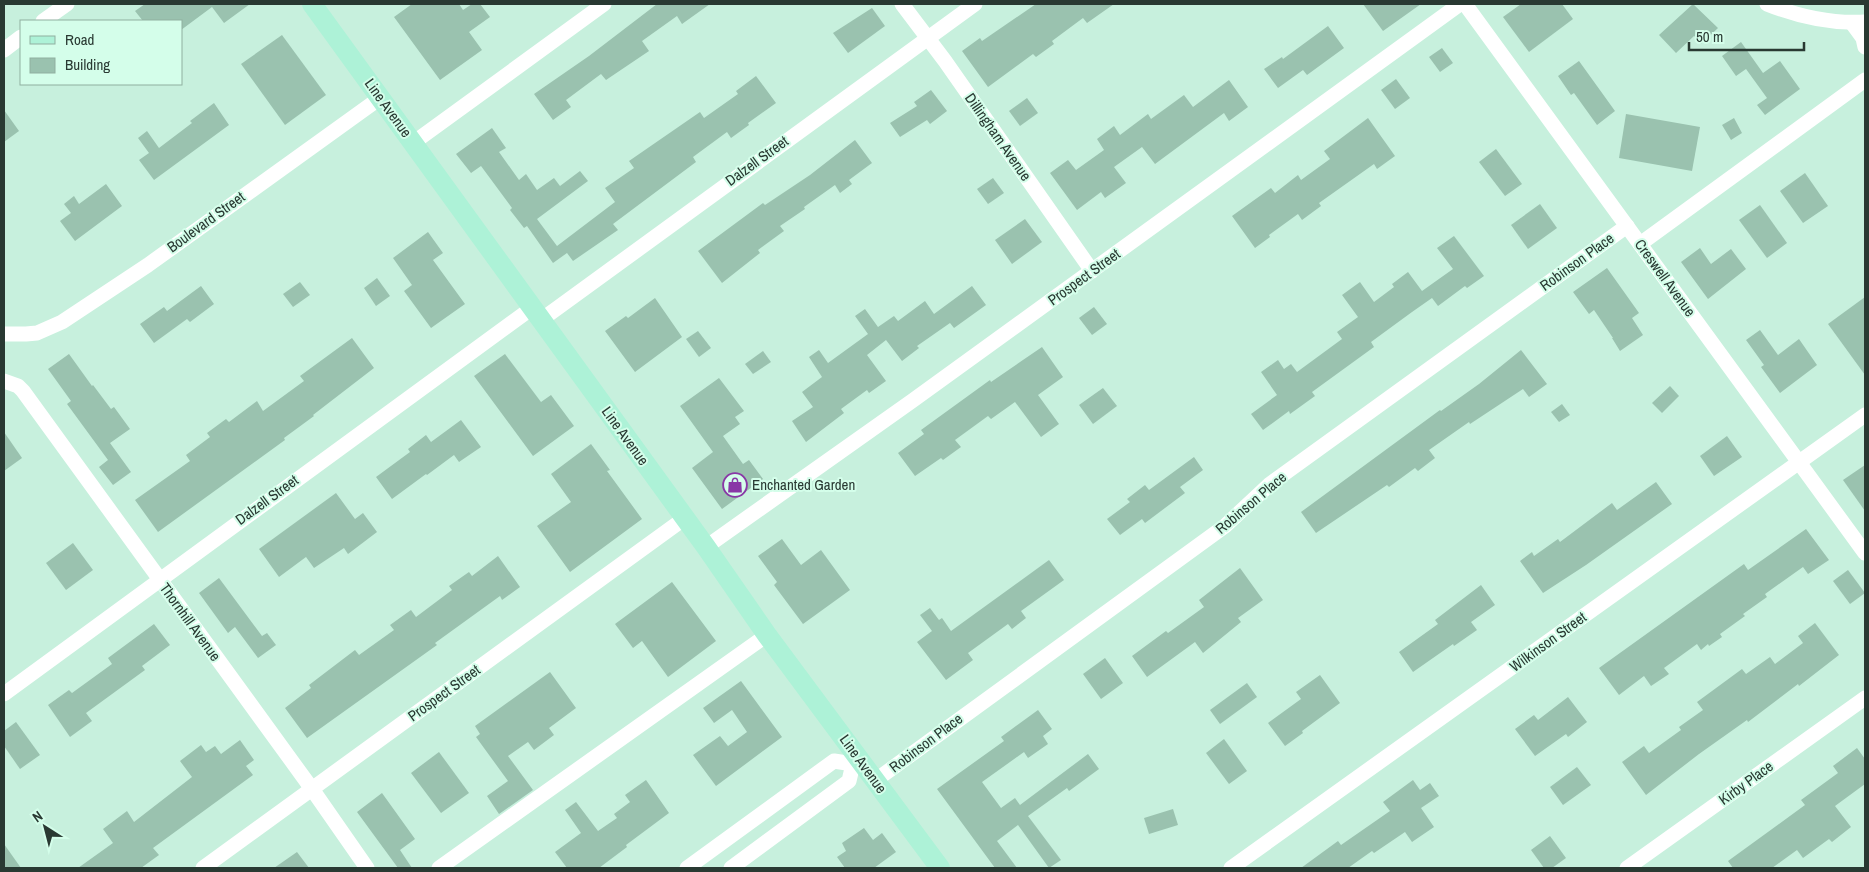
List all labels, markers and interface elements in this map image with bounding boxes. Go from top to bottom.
legend [20,20,182,85]
scale bar [1689,20,1804,52]
text: 50 m [1696,26,1723,47]
text: Road [65,29,94,50]
text: Building [65,54,110,75]
street label: Line Avenue [360,74,417,142]
street label: Dillingham Avenue [960,88,1037,185]
street label: Dalzell Street [721,130,793,191]
street label: Boulevard Street [162,186,249,257]
street label: Robinson Place [1535,227,1618,296]
street label: Creswell Avenue [1630,235,1701,321]
street label: Prospect Street [1043,243,1125,310]
street label: Line Avenue [597,402,654,470]
street label: Robinson Place [1211,467,1291,539]
street label: Dalzell Street [231,469,303,530]
shop icon: Enchanted Garden [722,472,748,498]
place label: Enchanted Garden [752,474,855,495]
street label: Thornhill Avenue [155,578,226,665]
street label: Wilkinson Street [1505,606,1591,677]
street label: Prospect Street [403,659,485,726]
street label: Robinson Place [885,708,967,777]
street label: Line Avenue [835,730,892,798]
street label: Kirby Place [1714,756,1777,810]
north arrow [20,802,70,852]
text: N [29,807,46,826]

